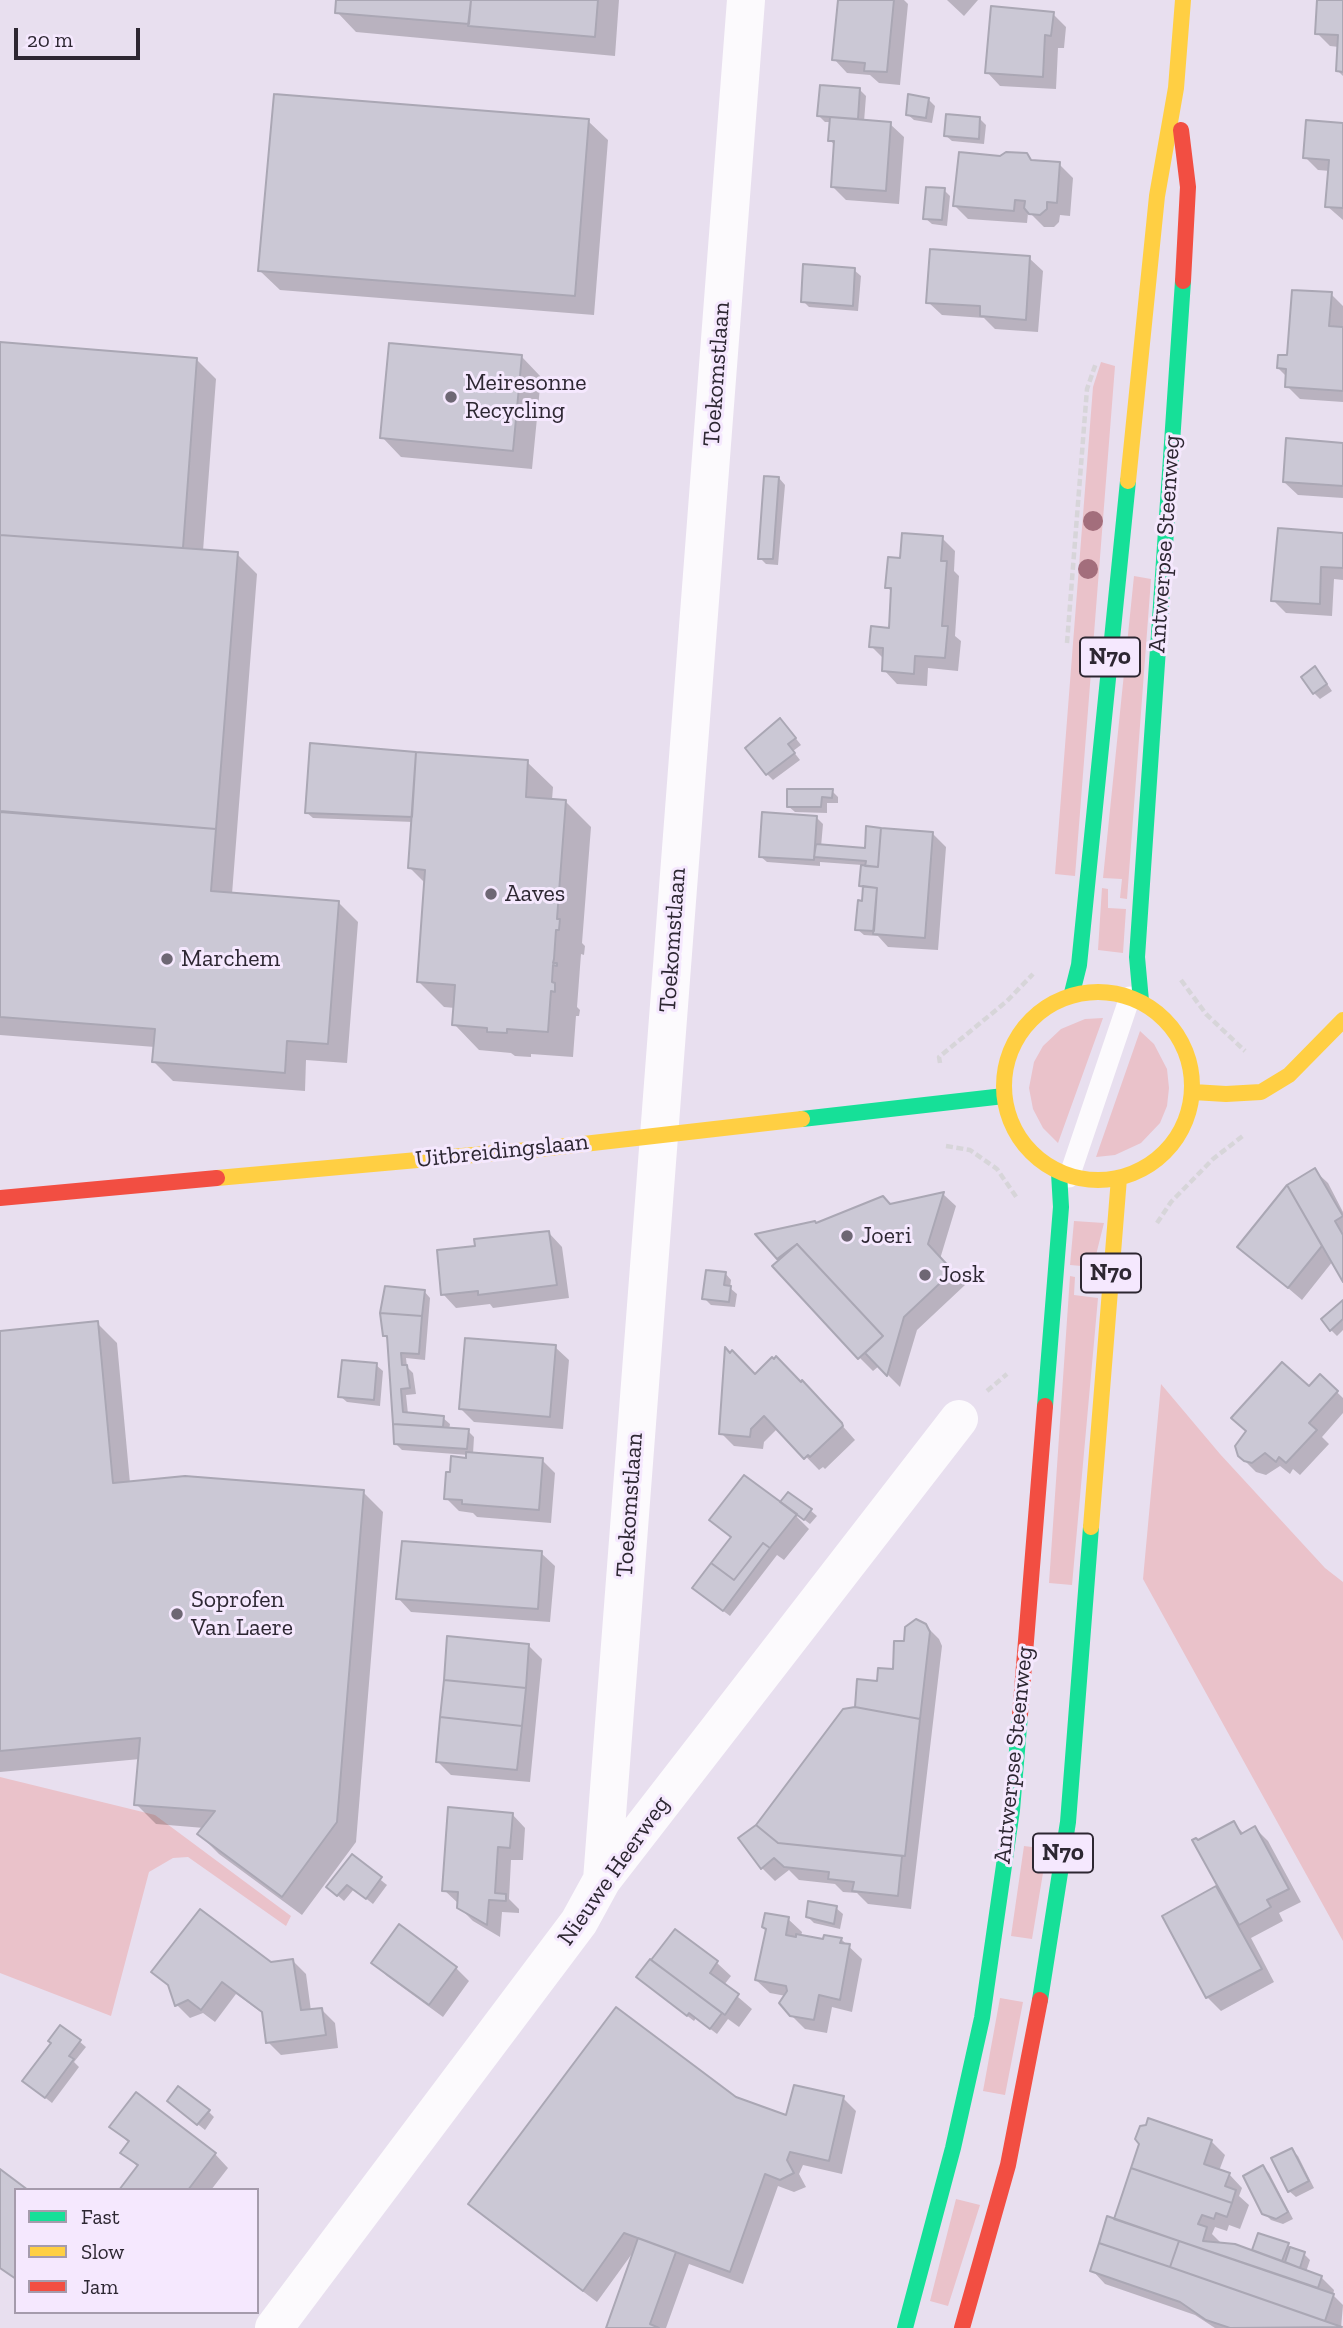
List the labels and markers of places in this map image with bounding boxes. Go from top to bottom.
place label: Meiresonne Recycling [465,369,587,425]
marker: Meiresonne Recycling [443,389,459,405]
place label: Aaves [505,880,565,908]
marker: Aaves [483,886,499,902]
place label: Marchem [181,945,280,973]
marker: Marchem [159,951,175,967]
place label: Joeri [861,1222,912,1250]
marker: Joeri [839,1228,855,1244]
place label: Josk [939,1261,985,1289]
marker: Josk [917,1267,933,1283]
place label: Soprofen Van Laere [191,1586,293,1642]
marker: Soprofen Van Laere [169,1606,185,1622]

